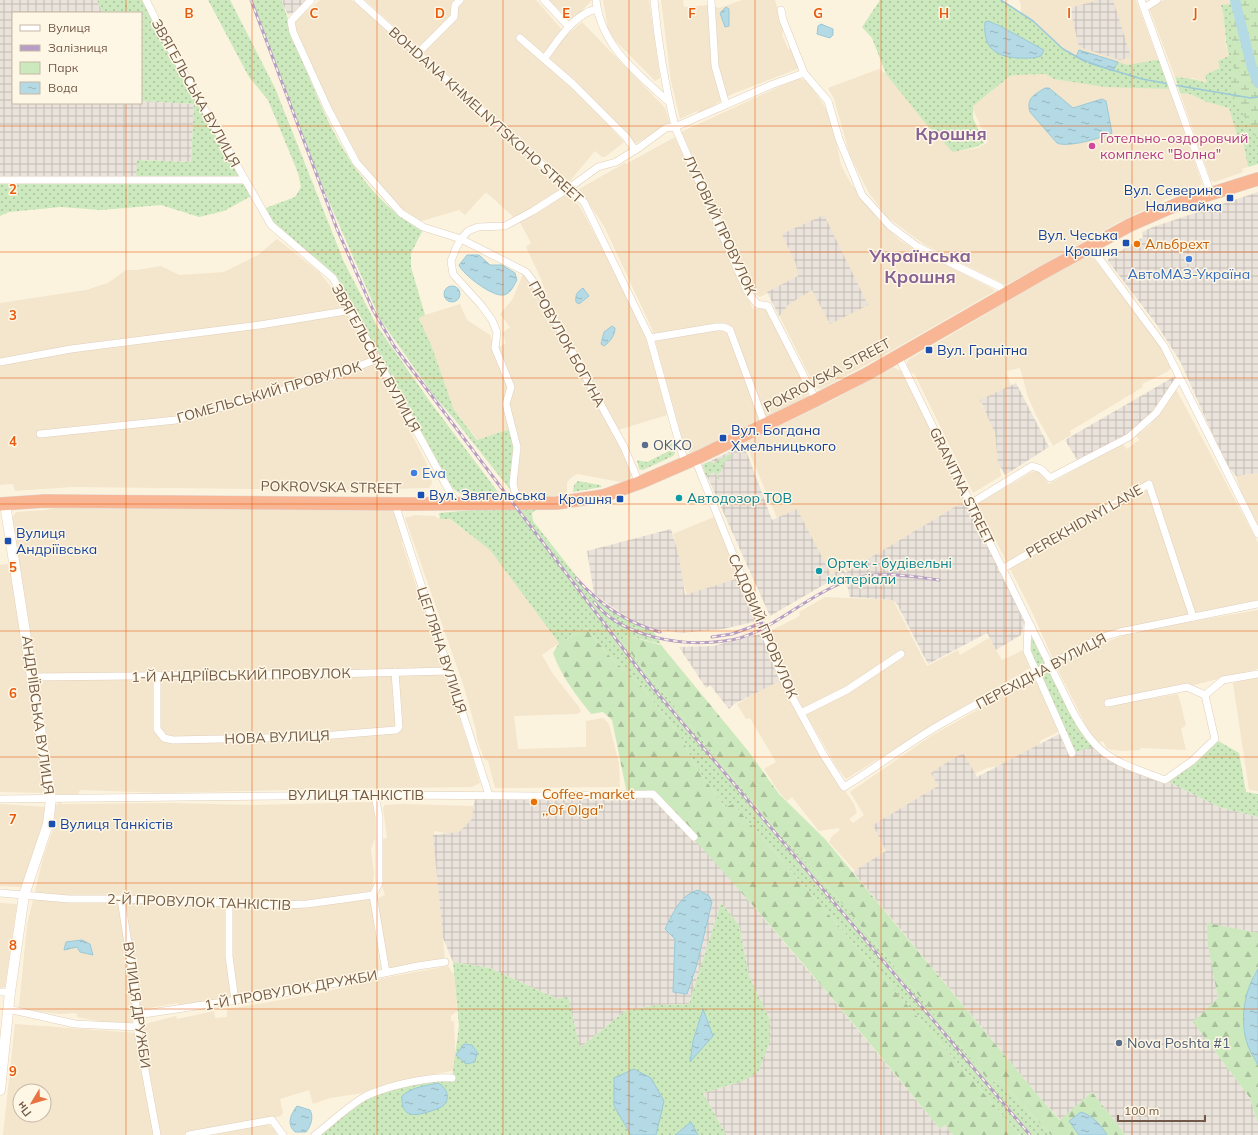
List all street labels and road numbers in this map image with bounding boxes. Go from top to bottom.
street label: ЗВЯГЕЛЬСЬКА ВУЛИЦЯ [148,16,244,170]
street label: BOHDANA KHMELNYTSKOHO STREET [385,23,587,207]
street label: ЛУГОВИЙ ПРОВУЛОК [680,152,761,298]
street label: ПРОВУЛОК БОГУНА [525,278,610,411]
street label: ЗВЯГЕЛЬСЬКА ВУЛИЦЯ [328,281,424,435]
street label: POKROVSKA STREET [760,334,894,416]
street label: ГОМЕЛЬСЬКИЙ ПРОВУЛОК [175,357,364,427]
street label: GRANITNA STREET [926,424,998,548]
street label: POKROVSKA STREET [260,477,402,497]
street label: PEREKHIDNYI LANE [1022,480,1146,562]
street label: САДОВИЙ ПРОВУЛОК [724,551,802,702]
street label: ЦЕГЛЯНА ВУЛИЦЯ [413,584,471,716]
street label: ПЕРЕХІДНА ВУЛИЦЯ [973,629,1109,713]
street label: АНДРІЇВСЬКА ВУЛИЦЯ [18,634,58,796]
street label: 1-Й АНДРІЇВСЬКИЙ ПРОВУЛОК [131,664,351,686]
street label: НОВА ВУЛИЦЯ [224,726,330,748]
street label: ВУЛИЦЯ ТАНКІСТІВ [288,786,424,804]
street label: 2-Й ПРОВУЛОК ТАНКІСТІВ [107,890,291,914]
street label: ВУЛИЦЯ ДРУЖБИ [119,941,155,1069]
street label: 1-Й ПРОВУЛОК ДРУЖБИ [203,966,379,1014]

